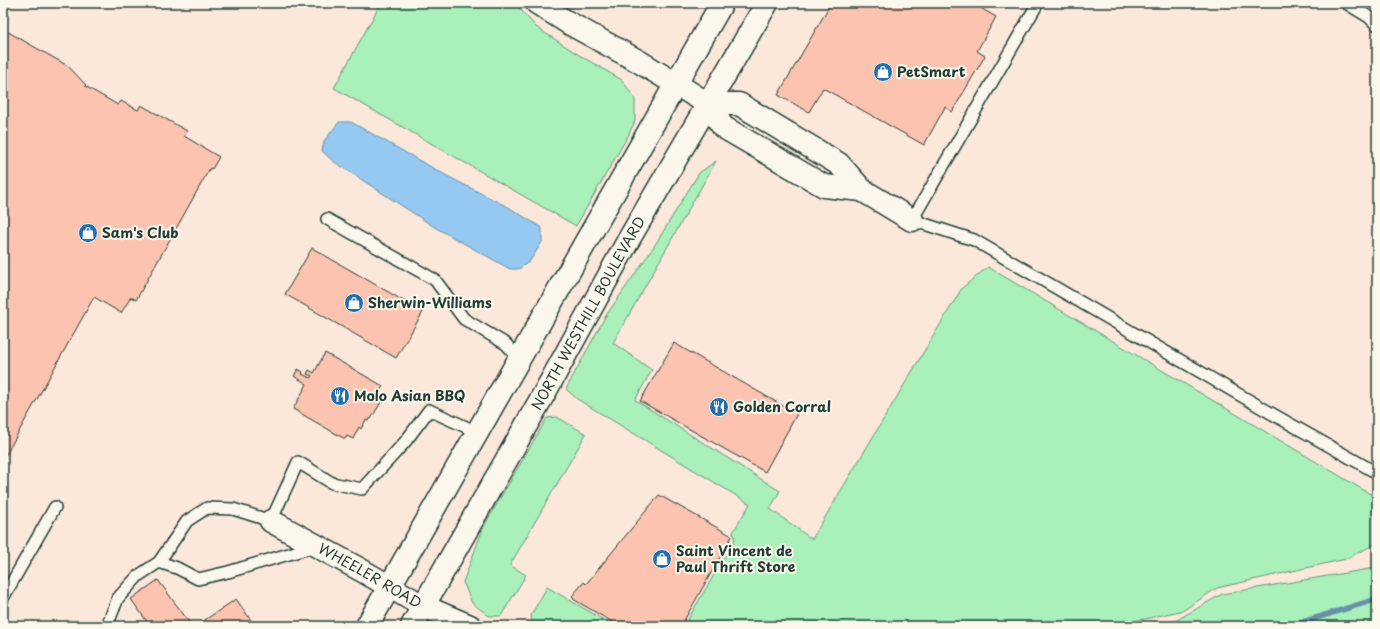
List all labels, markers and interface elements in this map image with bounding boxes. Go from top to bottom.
shop icon: PetSmart [872,61,894,83]
place label: PetSmart [897,61,966,82]
street label: NORTH WESTHILL BOULEVARD [526,212,650,414]
shop icon: Sam's Club [77,222,99,244]
place label: Sam's Club [102,222,178,243]
shop icon: Sherwin-Williams [343,292,365,314]
place label: Sherwin-Williams [368,292,492,313]
restaurant icon: Molo Asian BBQ [329,385,351,407]
place label: Molo Asian BBQ [354,385,465,406]
restaurant icon: Golden Corral [708,396,730,418]
place label: Golden Corral [733,396,831,417]
street label: WHEELER ROAD [315,538,426,613]
place label: Saint Vincent de Paul Thrift Store [676,540,796,577]
shop icon: Saint Vincent de Paul Thrift Store [651,548,673,570]

